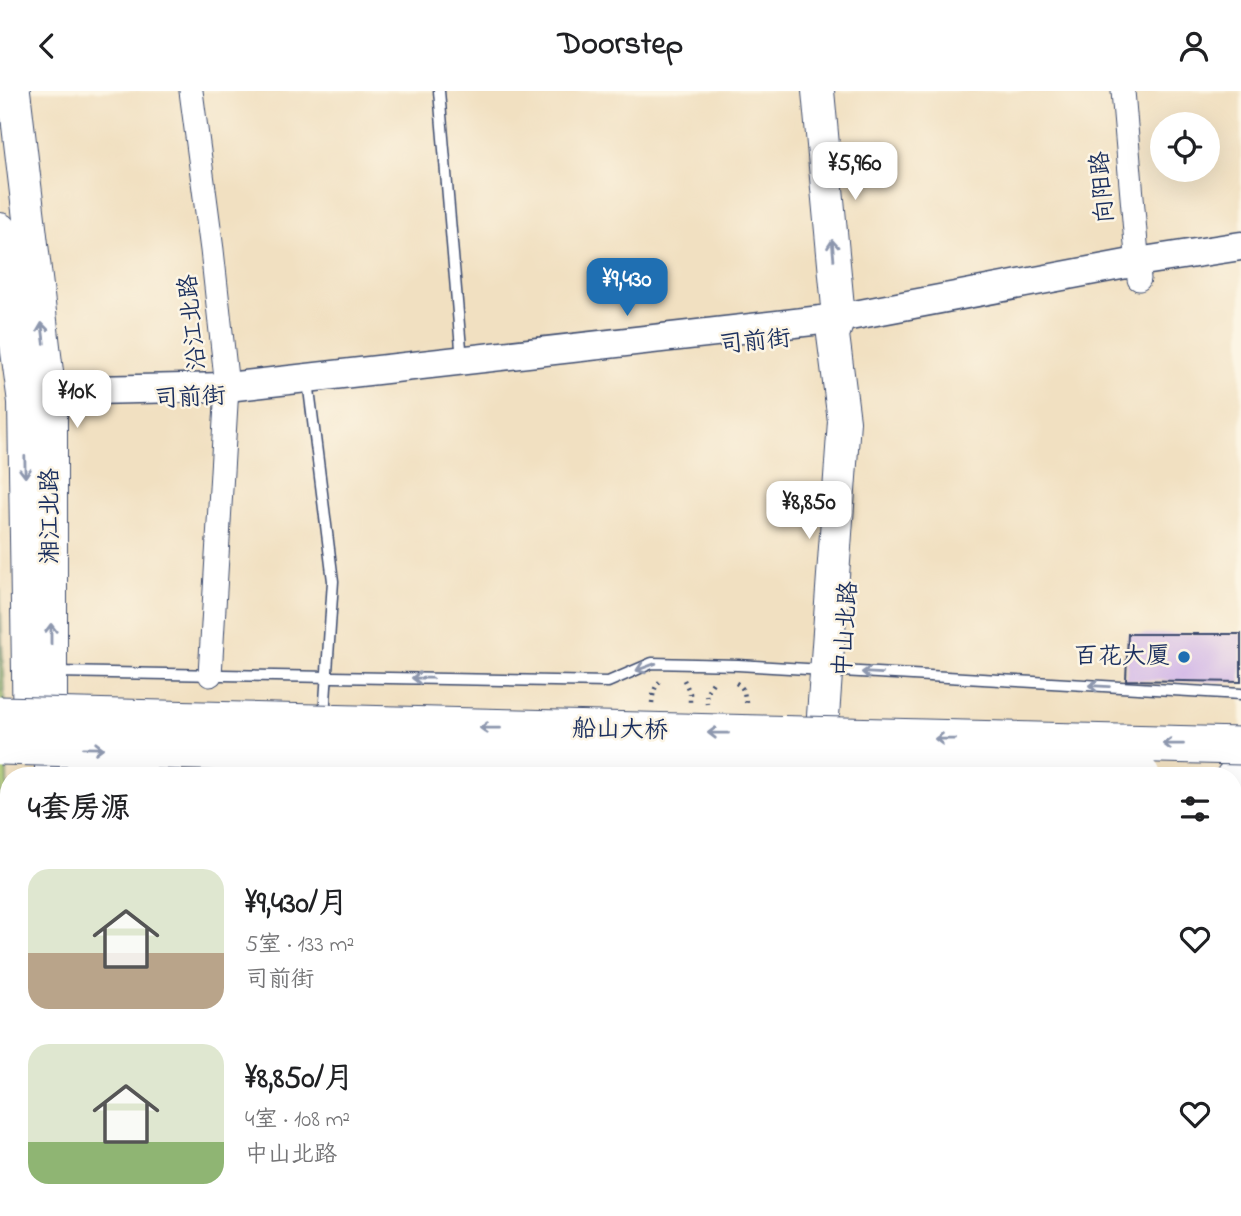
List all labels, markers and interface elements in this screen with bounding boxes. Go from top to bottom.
text: Doorstep [558,22,683,69]
icon: back [28,27,66,65]
icon: person [1175,27,1213,65]
map controls [1150,112,1220,182]
button: locate [1150,112,1220,182]
pin: ¥5,960 [798,143,912,202]
text: ¥5,960 [828,148,882,181]
street label: 向阳路 [1083,150,1125,224]
one-way arrow [826,240,839,262]
pin: ¥9,430 [570,259,684,318]
text: ¥9,430 [603,264,651,297]
street label: 沿江北路 [172,272,216,372]
one-way arrow [36,322,49,345]
street label: 司前街 [717,322,793,364]
pin: ¥10K [36,371,118,430]
text: ¥10K [58,376,96,409]
street label: 司前街 [153,380,227,418]
one-way arrow [18,455,32,478]
street label: 湘江北路 [34,468,69,564]
pin: ¥8,850 [752,482,866,541]
text: ¥8,850 [782,487,836,520]
street label: 中山北路 [826,580,868,678]
one-way arrow [44,622,58,645]
place label: 百花大厦 [1074,640,1170,675]
marker: 百花大厦 [1176,649,1192,665]
one-way arrow [636,662,657,674]
one-way arrow [861,667,884,680]
one-way arrow [410,672,433,685]
one-way arrow [1089,679,1111,692]
street label: 船山大桥 [572,713,668,749]
one-way arrow [479,721,502,734]
one-way arrow [707,727,730,740]
one-way arrow [934,732,957,746]
one-way arrow [1162,738,1185,751]
one-way arrow [81,741,104,755]
text: 4套房源 [28,788,130,832]
icon: filters [1176,790,1214,828]
text: ¥9,430/月 [245,883,348,927]
icon: home [84,897,168,981]
icon: heart [1176,920,1214,958]
text: 5室 · 133 m² [245,929,354,962]
text: 司前街 [245,964,314,997]
text: ¥8,850/月 [245,1058,354,1102]
icon: home [84,1072,168,1156]
icon: heart [1176,1095,1214,1133]
text: 4室 · 108 m² [245,1104,350,1137]
text: 中山北路 [245,1139,337,1172]

